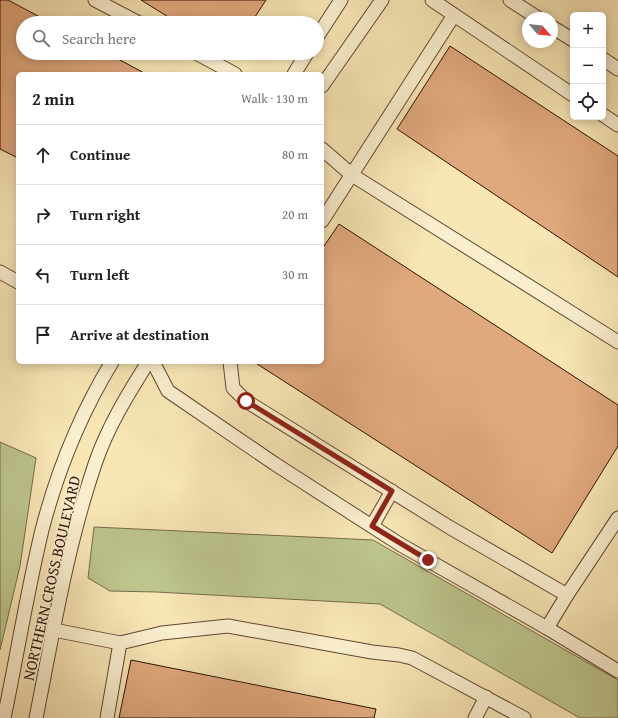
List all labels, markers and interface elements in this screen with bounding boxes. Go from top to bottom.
north arrow [522,12,558,48]
map controls [570,12,606,120]
button: + [570,12,606,48]
search box [16,16,324,60]
icon: search [30,27,52,49]
text: Search here [62,28,136,49]
button: − [570,48,606,84]
button: locate [570,84,606,120]
text: 2 min [32,86,74,111]
text: Walk · 130 m [241,89,308,108]
icon: ahead [32,144,54,166]
text: Continue [70,144,131,165]
text: 80 m [282,145,308,164]
icon: right [32,204,54,226]
text: Turn right [70,204,141,225]
text: 20 m [282,205,308,224]
icon: left [32,264,54,286]
text: Turn left [70,264,129,285]
text: 30 m [282,265,308,284]
icon: arrive [32,324,54,346]
text: Arrive at destination [70,324,209,345]
route start [237,392,255,410]
street label: NORTHERN CROSS BOULEVARD [16,473,86,683]
route end [419,551,437,569]

